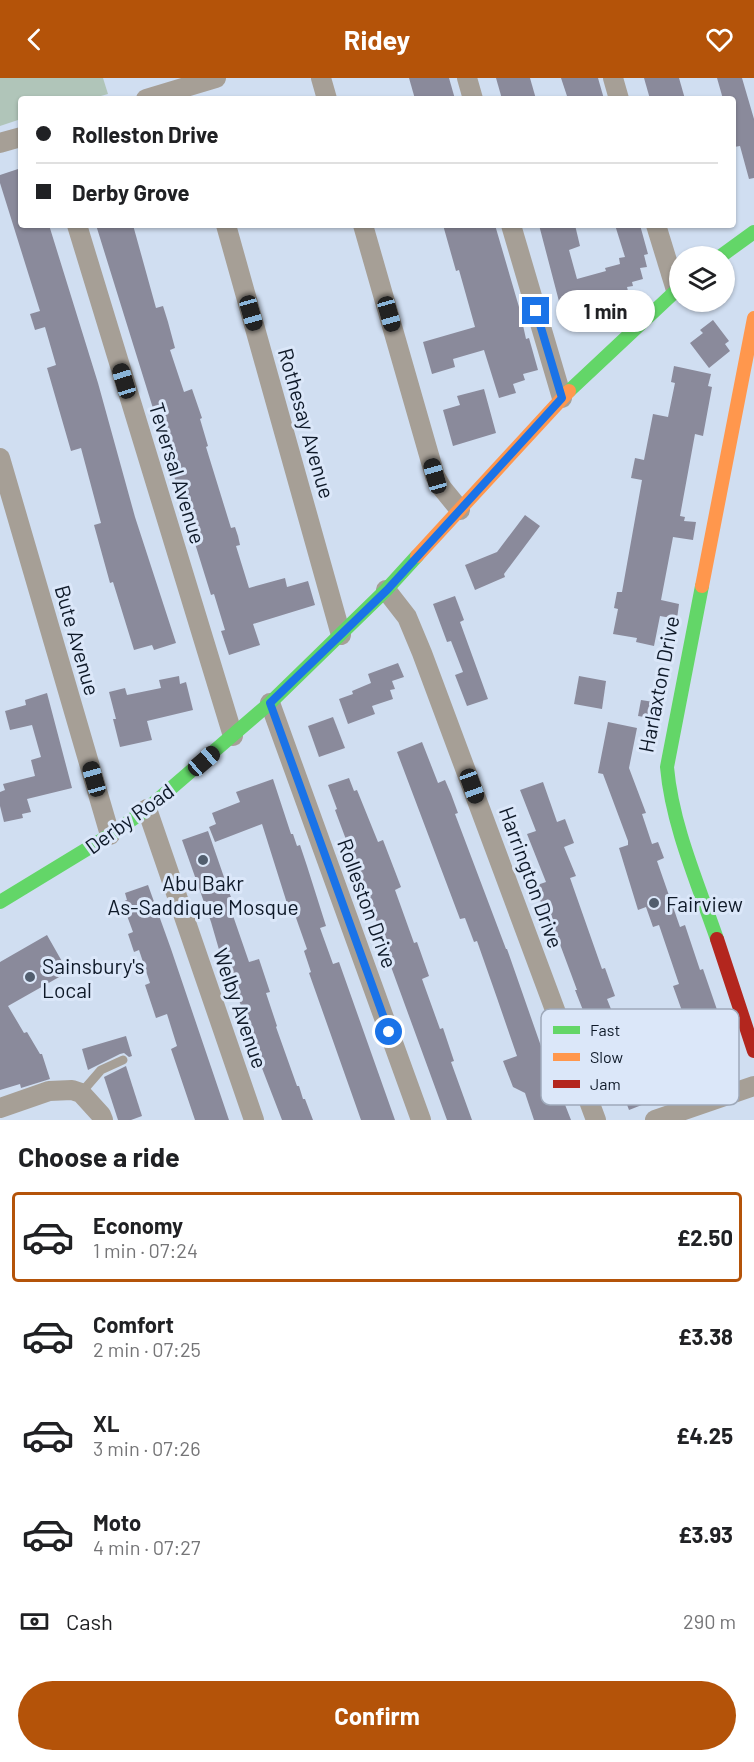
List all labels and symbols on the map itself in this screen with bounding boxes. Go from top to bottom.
callout: 1 min [557,290,656,332]
car [237,293,265,333]
car [375,294,403,334]
route end [522,297,549,324]
street label: Rothesay Avenue [274,345,340,501]
car [110,361,138,401]
street label: Teversal Avenue [145,399,211,547]
car [421,456,449,496]
street label: Bute Avenue [50,582,106,698]
street label: Harlaxton Drive [632,613,684,755]
car [185,742,223,780]
car [80,759,108,799]
car [457,766,487,806]
street label: Derby Road [80,777,178,859]
street label: Harrington Drive [495,803,569,951]
street label: Rolleston Drive [333,835,403,971]
marker: Abu Bakr As-Saddique Mosque [196,853,210,867]
place label: Abu Bakr As-Saddique Mosque [107,870,299,919]
place label: Fairview [666,891,743,916]
marker: Fairview [647,896,661,910]
street label: Welby Avenue [209,945,273,1071]
place label: Sainsbury's Local [42,953,145,1002]
marker: Sainsbury's Local [23,970,37,984]
legend [541,1009,739,1105]
route start [375,1018,402,1045]
text: Fast [590,1020,620,1039]
text: Slow [590,1047,623,1066]
text: Jam [590,1074,621,1093]

